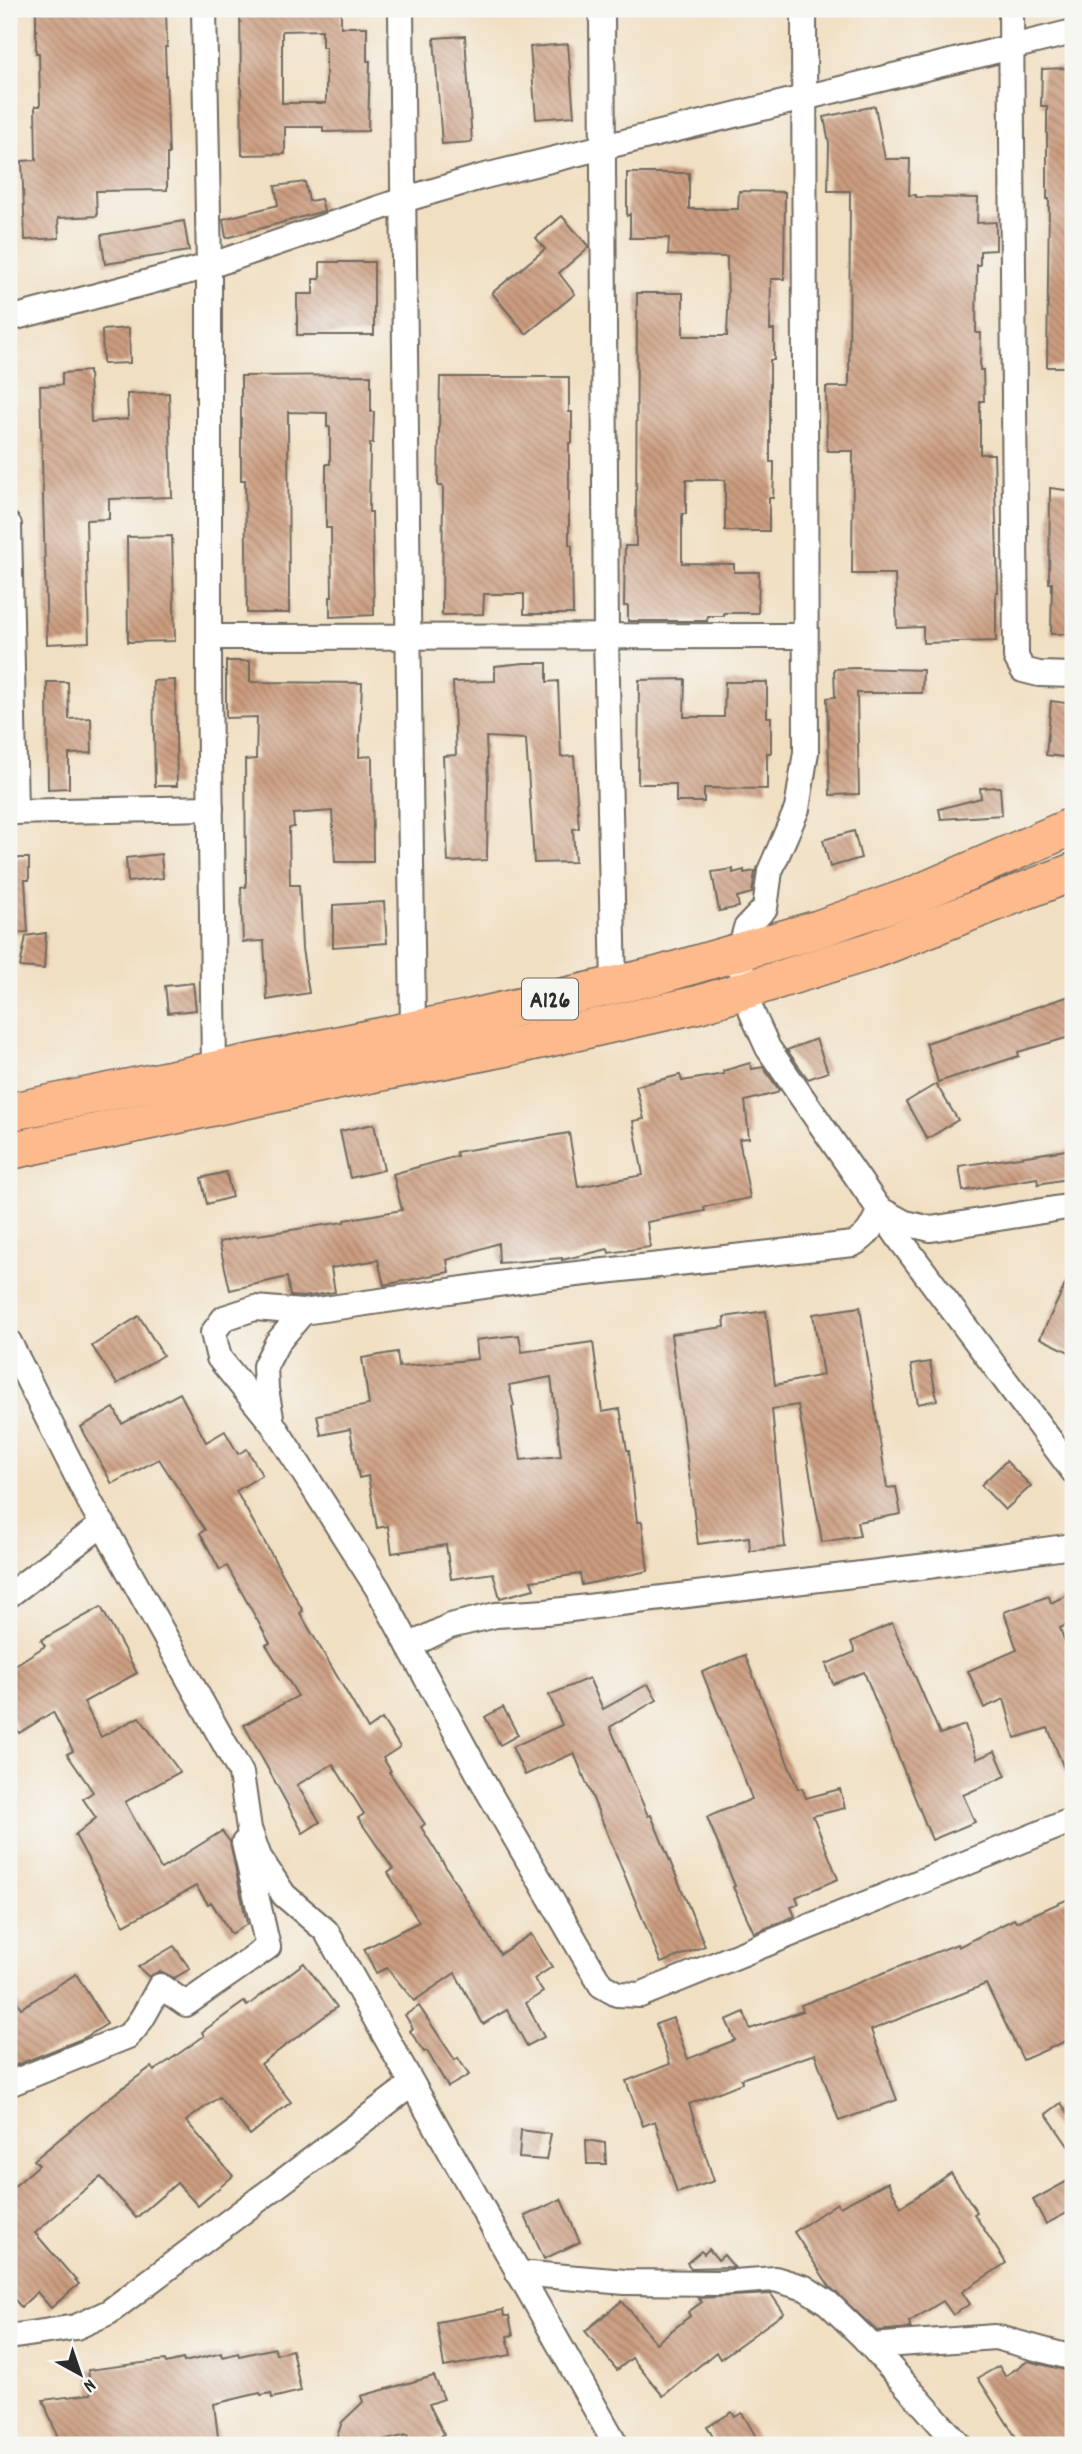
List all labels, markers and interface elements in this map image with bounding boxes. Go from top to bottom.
road number: A126 [522,979,578,1020]
north arrow [46,2338,116,2408]
text: N [76,2371,101,2398]

